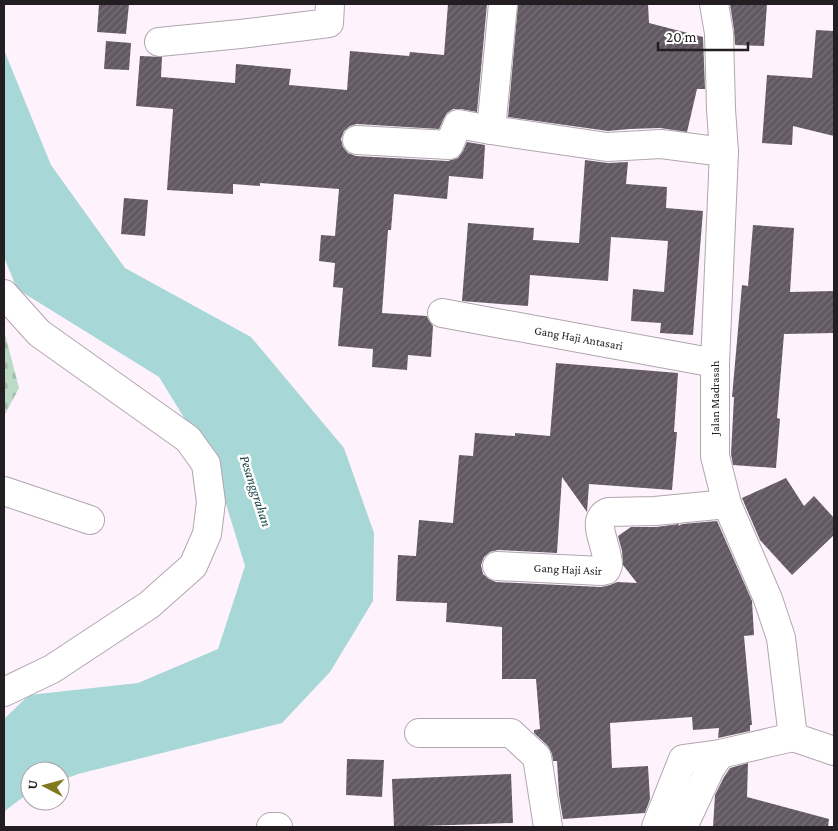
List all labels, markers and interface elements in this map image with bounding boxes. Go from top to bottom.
scale bar [658,20,748,52]
text: 20 m [666,29,697,45]
street label: Gang Haji Antasari [533,323,624,353]
street label: Jalan Madrasah [708,360,722,436]
water label: Pesanggrahan [237,453,275,529]
street label: Gang Haji Asir [533,561,603,578]
north arrow [20,761,70,811]
text: U [24,779,41,790]

